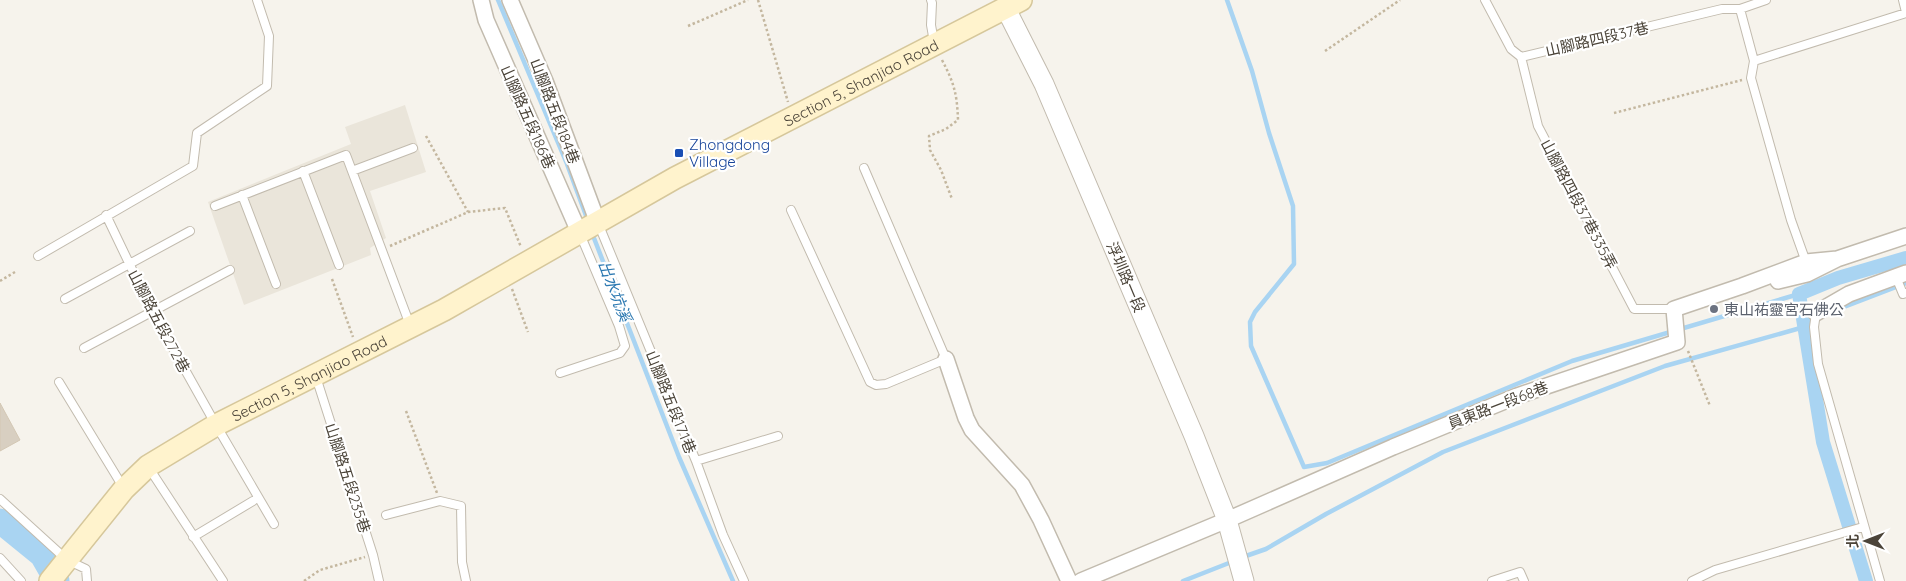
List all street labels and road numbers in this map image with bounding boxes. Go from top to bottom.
street label: 山腳路四段37巷 [1543,18,1651,60]
street label: Section 5, Shanjiao Road [780,35,941,130]
street label: 山腳路五段184巷 [526,56,584,166]
street label: 山腳路五段186巷 [497,62,559,172]
street label: 山腳路四段37巷335弄 [1537,136,1621,272]
street label: 浮圳路一段 [1103,239,1149,315]
street label: 山腳路五段272巷 [124,266,194,376]
street label: Section 5, Shanjiao Road [228,331,390,425]
street label: 山腳路五段171巷 [642,348,700,456]
street label: 員東路一段68巷 [1445,377,1551,433]
street label: 山腳路五段235巷 [321,421,375,535]

